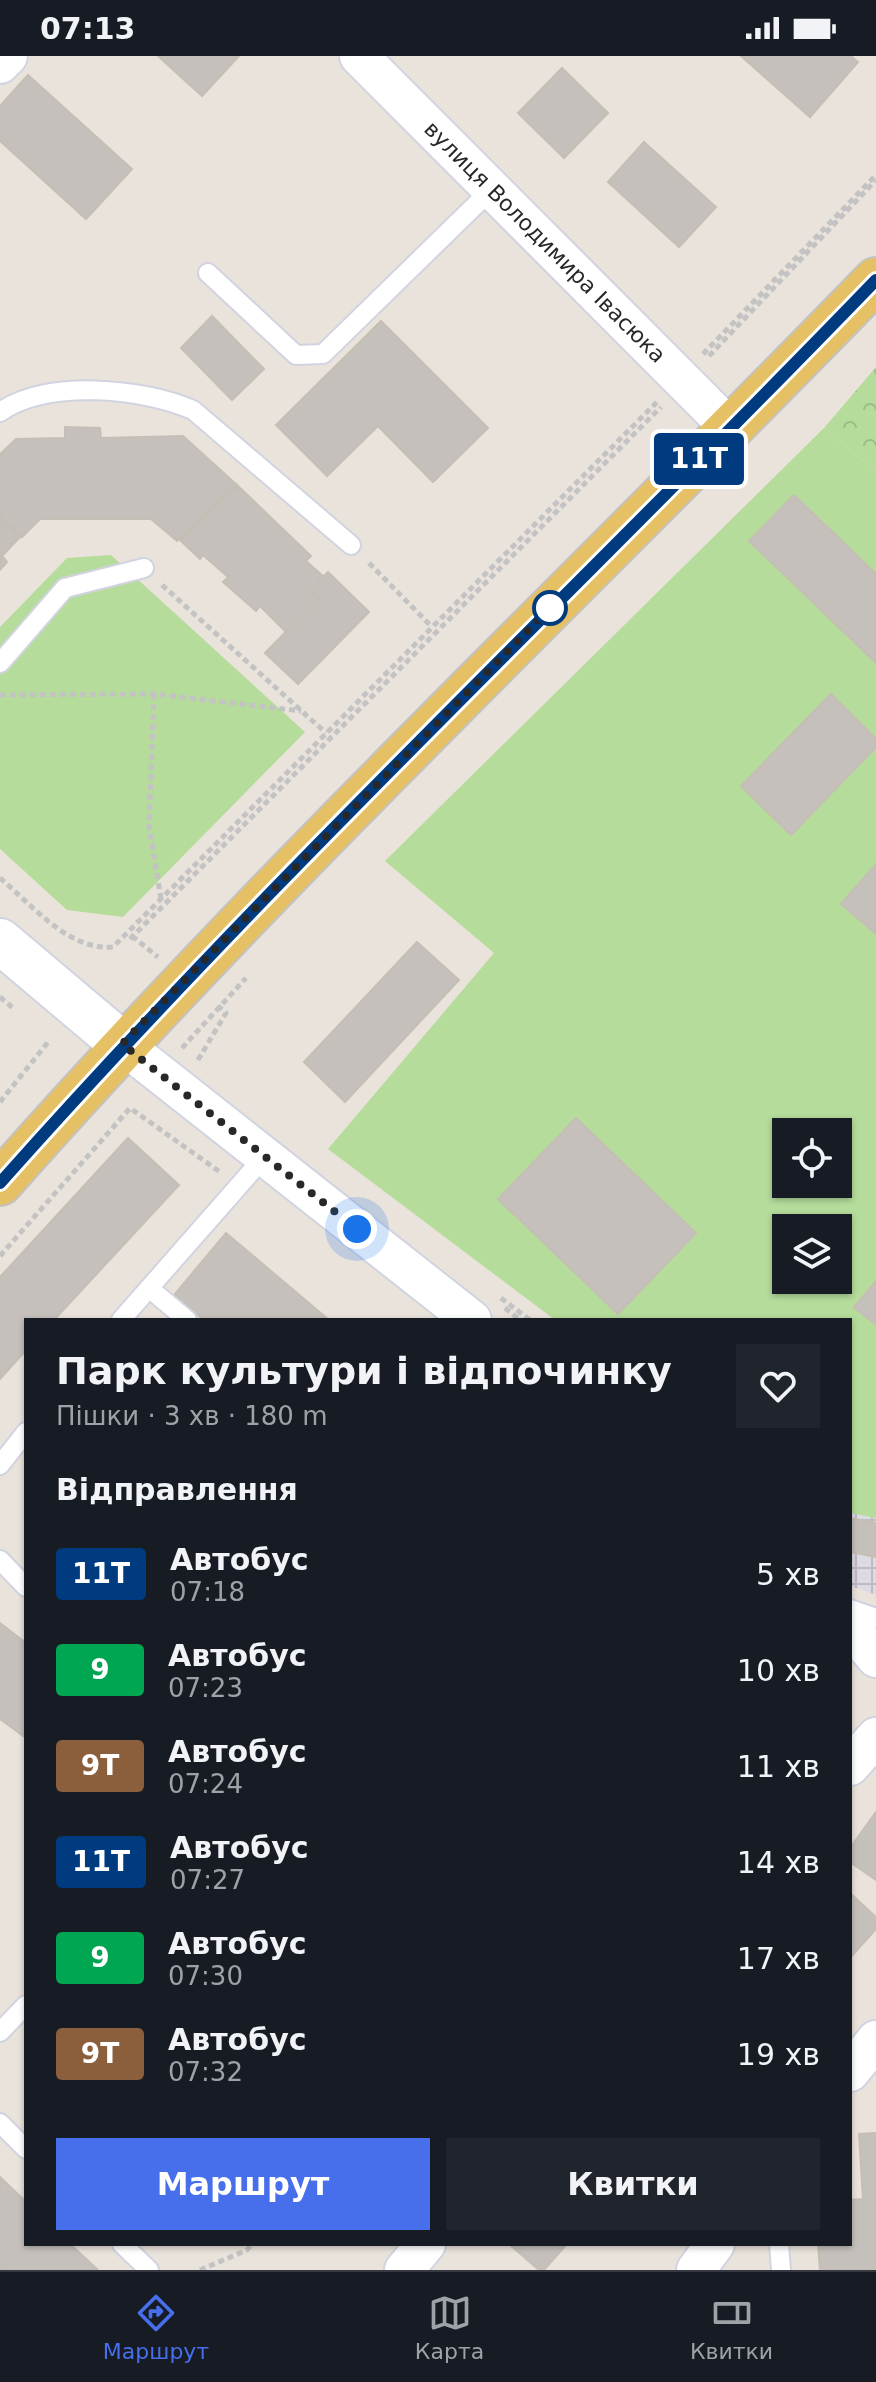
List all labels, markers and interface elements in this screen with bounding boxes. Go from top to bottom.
text: 07:13 [40,11,136,46]
street label: вулиця Володимира Івасюка [419,116,671,368]
line badge: 11Т [653,433,745,485]
text: 11Т [670,442,728,475]
unlabelled marker [533,591,567,625]
map controls [772,1118,852,1294]
button: locate [772,1118,852,1198]
your location [337,1209,377,1249]
button: layers [772,1214,852,1294]
button: heart [736,1344,820,1428]
text: Парк культури і відпочинку [56,1349,672,1393]
text: Пішки · 3 хв · 180 m [56,1401,328,1431]
text: Відправлення [56,1472,298,1507]
text: Автобус [170,1542,309,1577]
text: 11Т [72,1557,130,1590]
text: 5 хв [756,1557,820,1592]
text: 07:18 [170,1577,245,1607]
text: Автобус [168,1638,307,1673]
text: 9 [90,1653,110,1686]
text: 10 хв [737,1653,820,1688]
text: 07:23 [168,1673,243,1703]
text: Автобус [168,1734,307,1769]
text: 9Т [81,1749,119,1782]
text: 11 хв [737,1749,820,1784]
text: 07:24 [168,1769,243,1799]
text: Автобус [170,1830,309,1865]
text: 11Т [72,1845,130,1878]
text: 14 хв [737,1845,820,1880]
text: 07:27 [170,1865,245,1895]
text: Автобус [168,1926,307,1961]
text: 9 [90,1941,110,1974]
text: 17 хв [737,1941,820,1976]
text: 07:30 [168,1961,243,1991]
text: Автобус [168,2022,307,2057]
text: 9Т [81,2037,119,2070]
text: 19 хв [737,2037,820,2072]
text: 07:32 [168,2057,243,2087]
button: Маршрут [56,2138,430,2230]
button: Квитки [446,2138,820,2230]
tab: Маршрут [103,2291,209,2364]
tab: Карта [415,2291,484,2364]
tab: Квитки [690,2291,773,2364]

